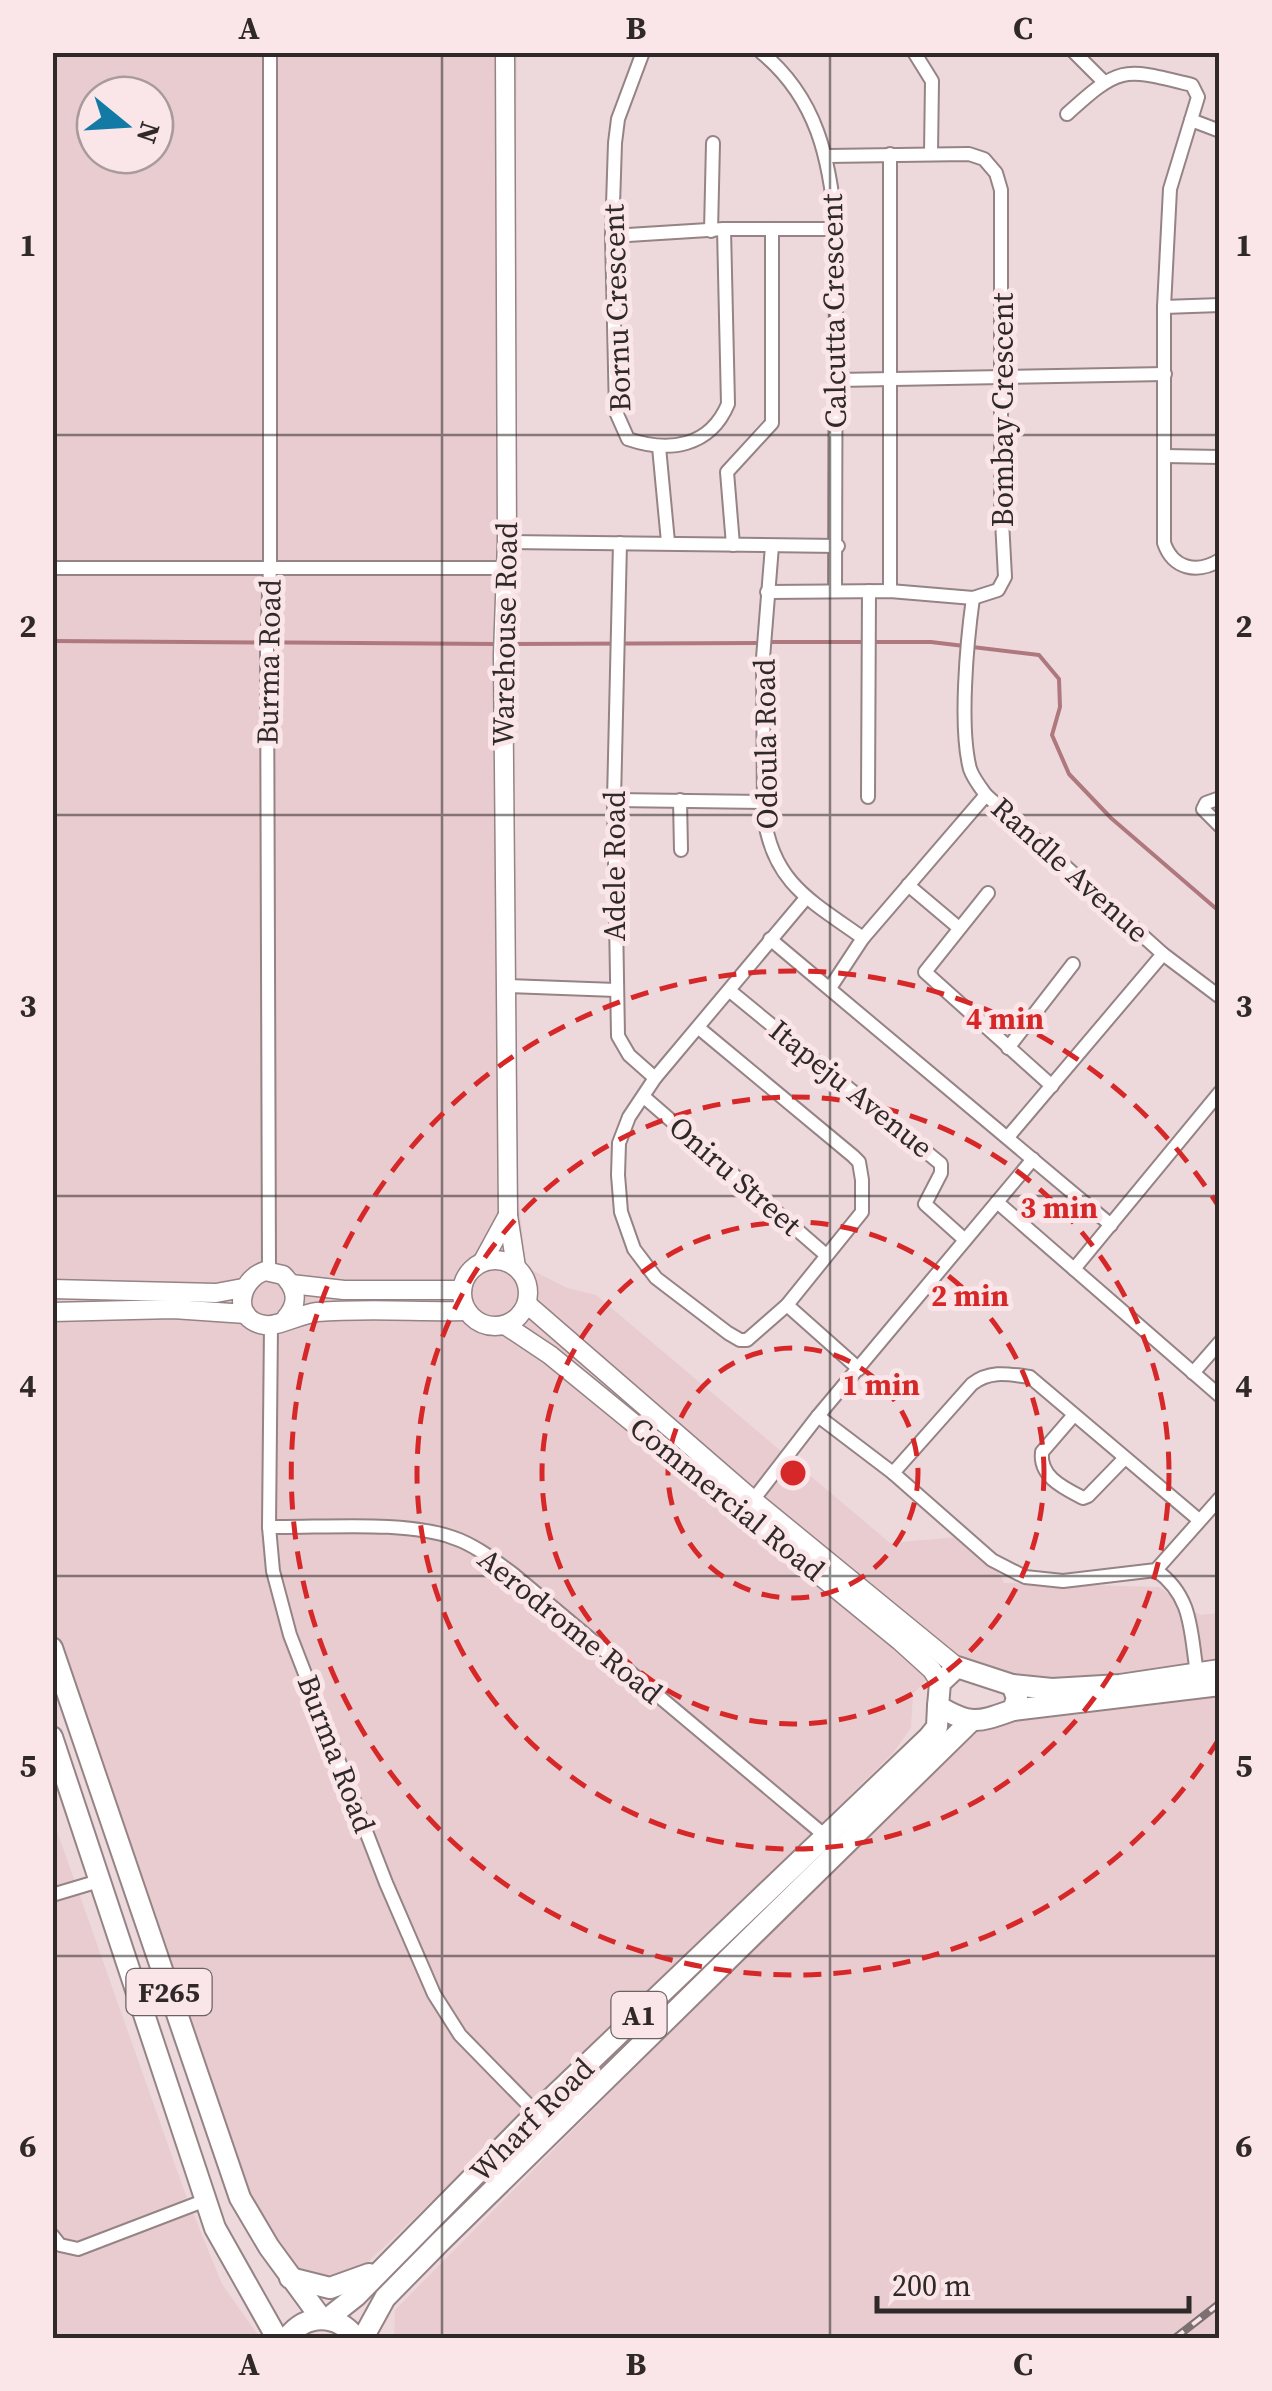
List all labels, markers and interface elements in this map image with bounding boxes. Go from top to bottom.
text: A [238,6,260,50]
text: B [626,6,647,50]
text: C [1013,6,1033,50]
north arrow [75,75,175,175]
text: N [128,117,170,148]
street label: Calcutta Crescent [811,193,856,429]
street label: Bornu Crescent [592,203,641,413]
text: 1 [19,223,37,267]
text: 1 [1235,223,1253,267]
street label: Bombay Crescent [982,293,1023,527]
street label: Warehouse Road [482,522,527,746]
street label: Burma Road [247,579,290,745]
text: 2 [19,604,37,648]
text: 2 [1235,604,1253,648]
street label: Odoula Road [744,658,787,830]
street label: Randle Avenue [982,788,1158,952]
street label: Adele Road [594,791,635,941]
text: 3 [19,984,37,1028]
text: 3 [1235,984,1253,1028]
text: 4 min [966,998,1044,1039]
street label: Itapeju Avenue [761,1010,942,1167]
street label: Oniru Street [660,1107,810,1245]
text: 3 min [1020,1187,1098,1228]
text: 2 min [931,1275,1009,1316]
text: 4 [19,1364,37,1408]
text: 1 min [842,1364,920,1405]
text: 4 [1235,1364,1253,1408]
street label: Commercial Road [621,1407,833,1590]
centre of rings [775,1455,811,1491]
street label: Aerodrome Road [469,1538,671,1713]
street label: Burma Road [288,1669,385,1839]
text: 5 [19,1744,37,1788]
text: 5 [1235,1744,1253,1788]
road number: F265 [126,1969,212,2015]
road number: A1 [612,1992,666,2038]
street label: Wharf Road [460,2048,603,2191]
text: 6 [19,2124,37,2168]
text: 6 [1235,2124,1253,2168]
scale bar [877,2251,1190,2313]
text: 200 m [892,2265,971,2306]
text: A [238,2342,260,2386]
text: B [626,2342,647,2386]
text: C [1013,2342,1033,2386]

